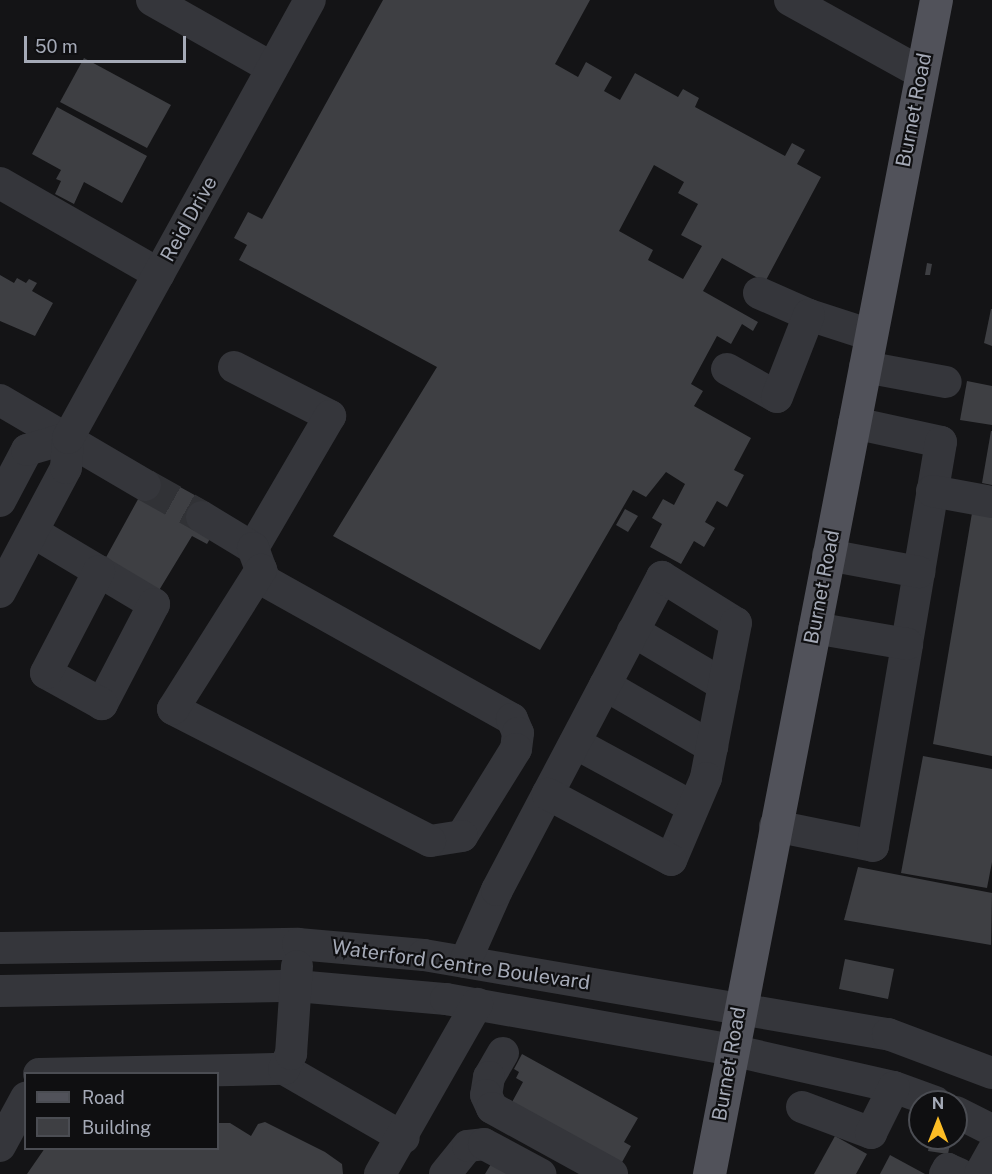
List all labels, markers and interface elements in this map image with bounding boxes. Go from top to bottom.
scale bar [27,24,189,62]
text: 50 m [35,36,78,57]
street label: Burnet Road [891,51,937,169]
street label: Reid Drive [156,172,222,266]
street label: Burnet Road [799,528,845,646]
street label: Waterford Centre Boulevard [330,935,592,995]
street label: Burnet Road [707,1005,751,1123]
legend [24,1072,219,1150]
text: Road [82,1087,125,1108]
north arrow [908,1090,968,1150]
text: N [932,1094,944,1113]
text: Building [82,1117,151,1138]

